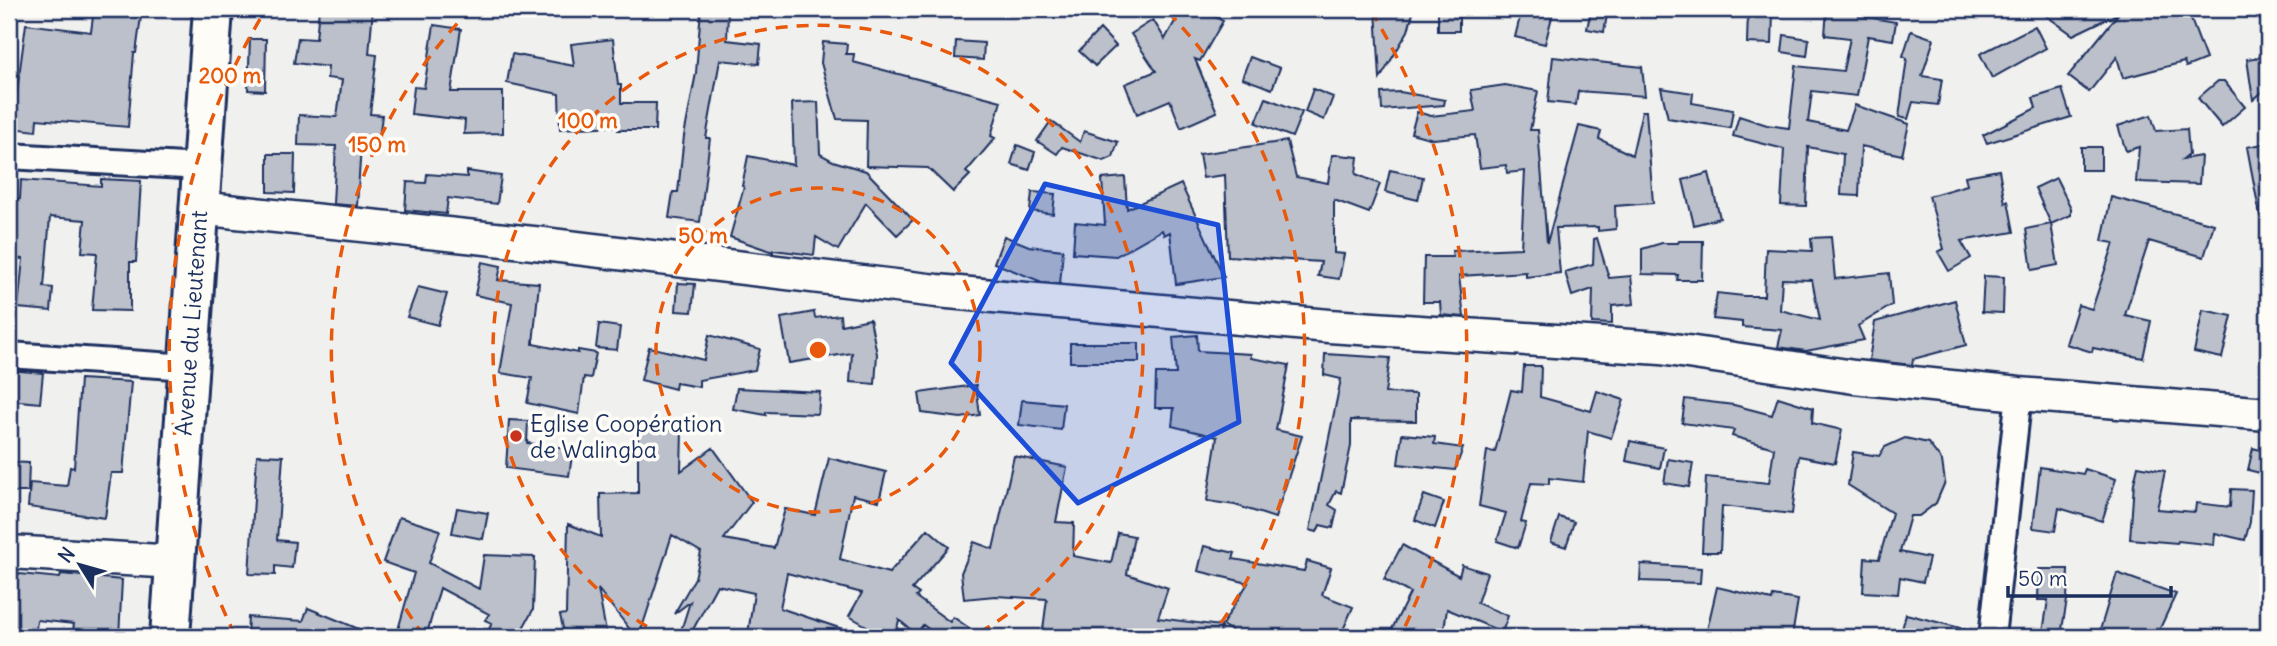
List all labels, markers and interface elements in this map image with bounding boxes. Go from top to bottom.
text: 200 m [199,62,262,89]
text: 100 m [558,107,618,134]
text: 150 m [348,131,406,158]
street label: Avenue du Lieutenant [169,209,213,437]
text: 50 m [678,222,728,249]
centre of rings [806,338,830,362]
place label: Eglise Coopération de Walingba [530,409,722,464]
marker: Eglise Coopération de Walingba [508,428,524,444]
north arrow [46,530,116,600]
text: N [53,542,80,567]
scale bar [2008,555,2170,599]
text: 50 m [2018,565,2067,592]

